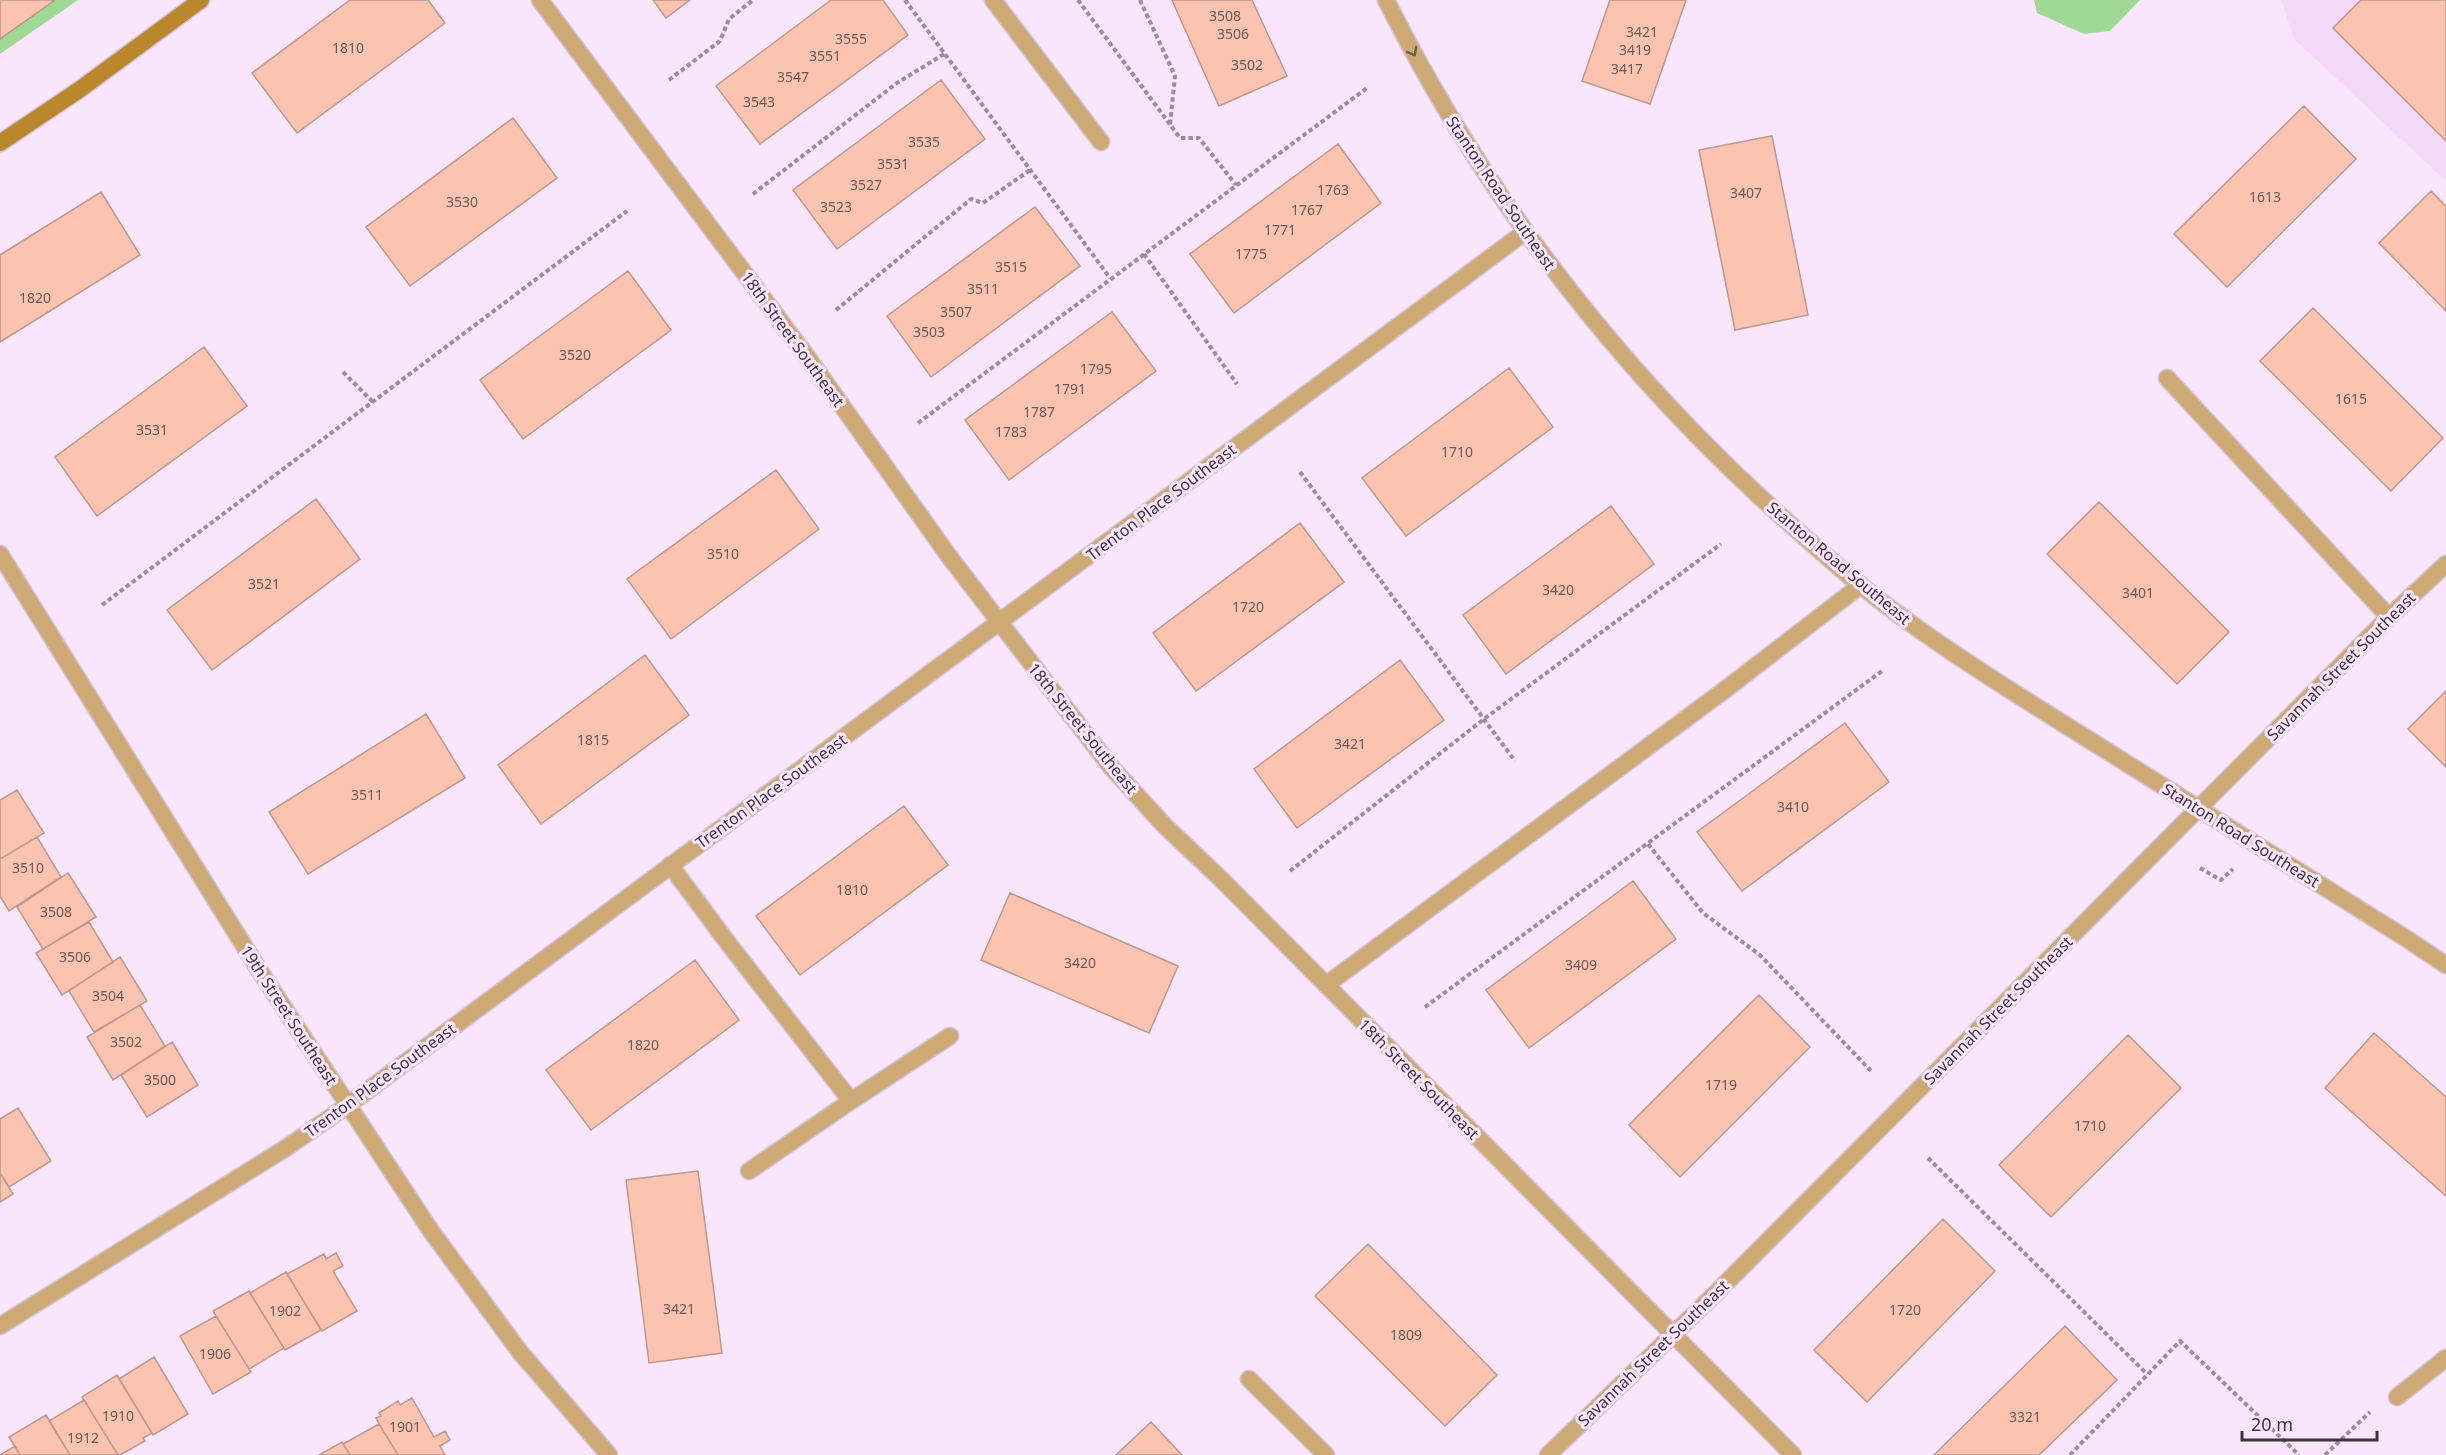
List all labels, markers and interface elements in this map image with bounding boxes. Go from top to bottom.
house number: 3508 [1209,6,1241,25]
house number: 3421 [1626,22,1658,41]
house number: 3506 [1217,24,1249,43]
house number: 3555 [835,29,867,48]
house number: 1810 [332,38,364,57]
house number: 3419 [1619,40,1651,59]
house number: 3551 [809,46,841,65]
one-way arrow [1406,46,1417,56]
house number: 3502 [1231,55,1263,74]
house number: 3417 [1611,59,1643,78]
house number: 3547 [777,67,809,86]
house number: 3543 [743,92,775,111]
street label: Stanton Road Southeast [1441,112,1561,274]
house number: 3535 [908,132,940,151]
house number: 3531 [877,154,909,173]
house number: 3527 [850,175,882,194]
house number: 1763 [1317,180,1349,199]
house number: 3407 [1730,183,1762,202]
house number: 1613 [2249,187,2281,206]
house number: 3530 [446,192,478,211]
house number: 3523 [820,197,852,216]
house number: 1767 [1291,200,1323,219]
house number: 1771 [1264,220,1296,239]
house number: 1775 [1235,244,1267,263]
house number: 3515 [995,257,1027,276]
street label: 18th Street Southeast [736,267,850,411]
house number: 3511 [967,279,999,298]
house number: 1820 [19,288,51,307]
house number: 3507 [940,302,972,321]
house number: 3503 [913,322,945,341]
house number: 3520 [559,345,591,364]
house number: 1795 [1080,359,1112,378]
house number: 1791 [1054,379,1086,398]
house number: 1615 [2335,389,2367,408]
house number: 1787 [1023,402,1055,421]
house number: 3531 [136,420,168,439]
house number: 1783 [995,422,1027,441]
street label: Trenton Place Southeast [1082,438,1240,566]
house number: 1710 [1441,442,1473,461]
street label: Stanton Road Southeast [1763,496,1916,630]
house number: 3510 [707,544,739,563]
house number: 3521 [248,574,280,593]
house number: 3420 [1542,580,1574,599]
house number: 3401 [2122,583,2154,602]
street label: Savannah Street Southeast [2262,587,2420,745]
house number: 1720 [1232,597,1264,616]
street label: 18th Street Southeast [1023,658,1143,798]
street label: Trenton Place Southeast [691,729,851,853]
house number: 1815 [577,730,609,749]
house number: 3421 [1334,734,1366,753]
street label: Stanton Road Southeast [2158,778,2324,892]
house number: 3511 [351,785,383,804]
house number: 3410 [1777,797,1809,816]
house number: 3510 [12,858,44,877]
house number: 1810 [836,880,868,899]
house number: 3508 [40,902,72,921]
street label: Savannah Street Southeast [1919,931,2077,1089]
street label: 19th Street Southeast [236,941,343,1089]
house number: 3506 [59,947,91,966]
house number: 3420 [1064,953,1096,972]
house number: 3409 [1565,955,1597,974]
house number: 3504 [92,986,124,1005]
street label: 18th Street Southeast [1354,1014,1484,1144]
street label: Trenton Place Southeast [300,1018,460,1142]
house number: 3502 [110,1032,142,1051]
house number: 1820 [627,1035,659,1054]
house number: 3500 [144,1070,176,1089]
house number: 1719 [1705,1075,1737,1094]
house number: 1710 [2074,1116,2106,1135]
street label: Savannah Street Southeast [1573,1275,1733,1431]
house number: 3421 [663,1299,695,1318]
house number: 1720 [1889,1300,1921,1319]
house number: 1902 [269,1301,301,1320]
house number: 1809 [1390,1325,1422,1344]
house number: 1906 [199,1344,231,1363]
scale bar [2242,1404,2377,1442]
house number: 1910 [102,1406,134,1425]
house number: 3321 [2009,1407,2041,1426]
text: 20 m [2251,1412,2293,1436]
house number: 1901 [389,1417,421,1436]
house number: 1912 [67,1428,99,1447]

